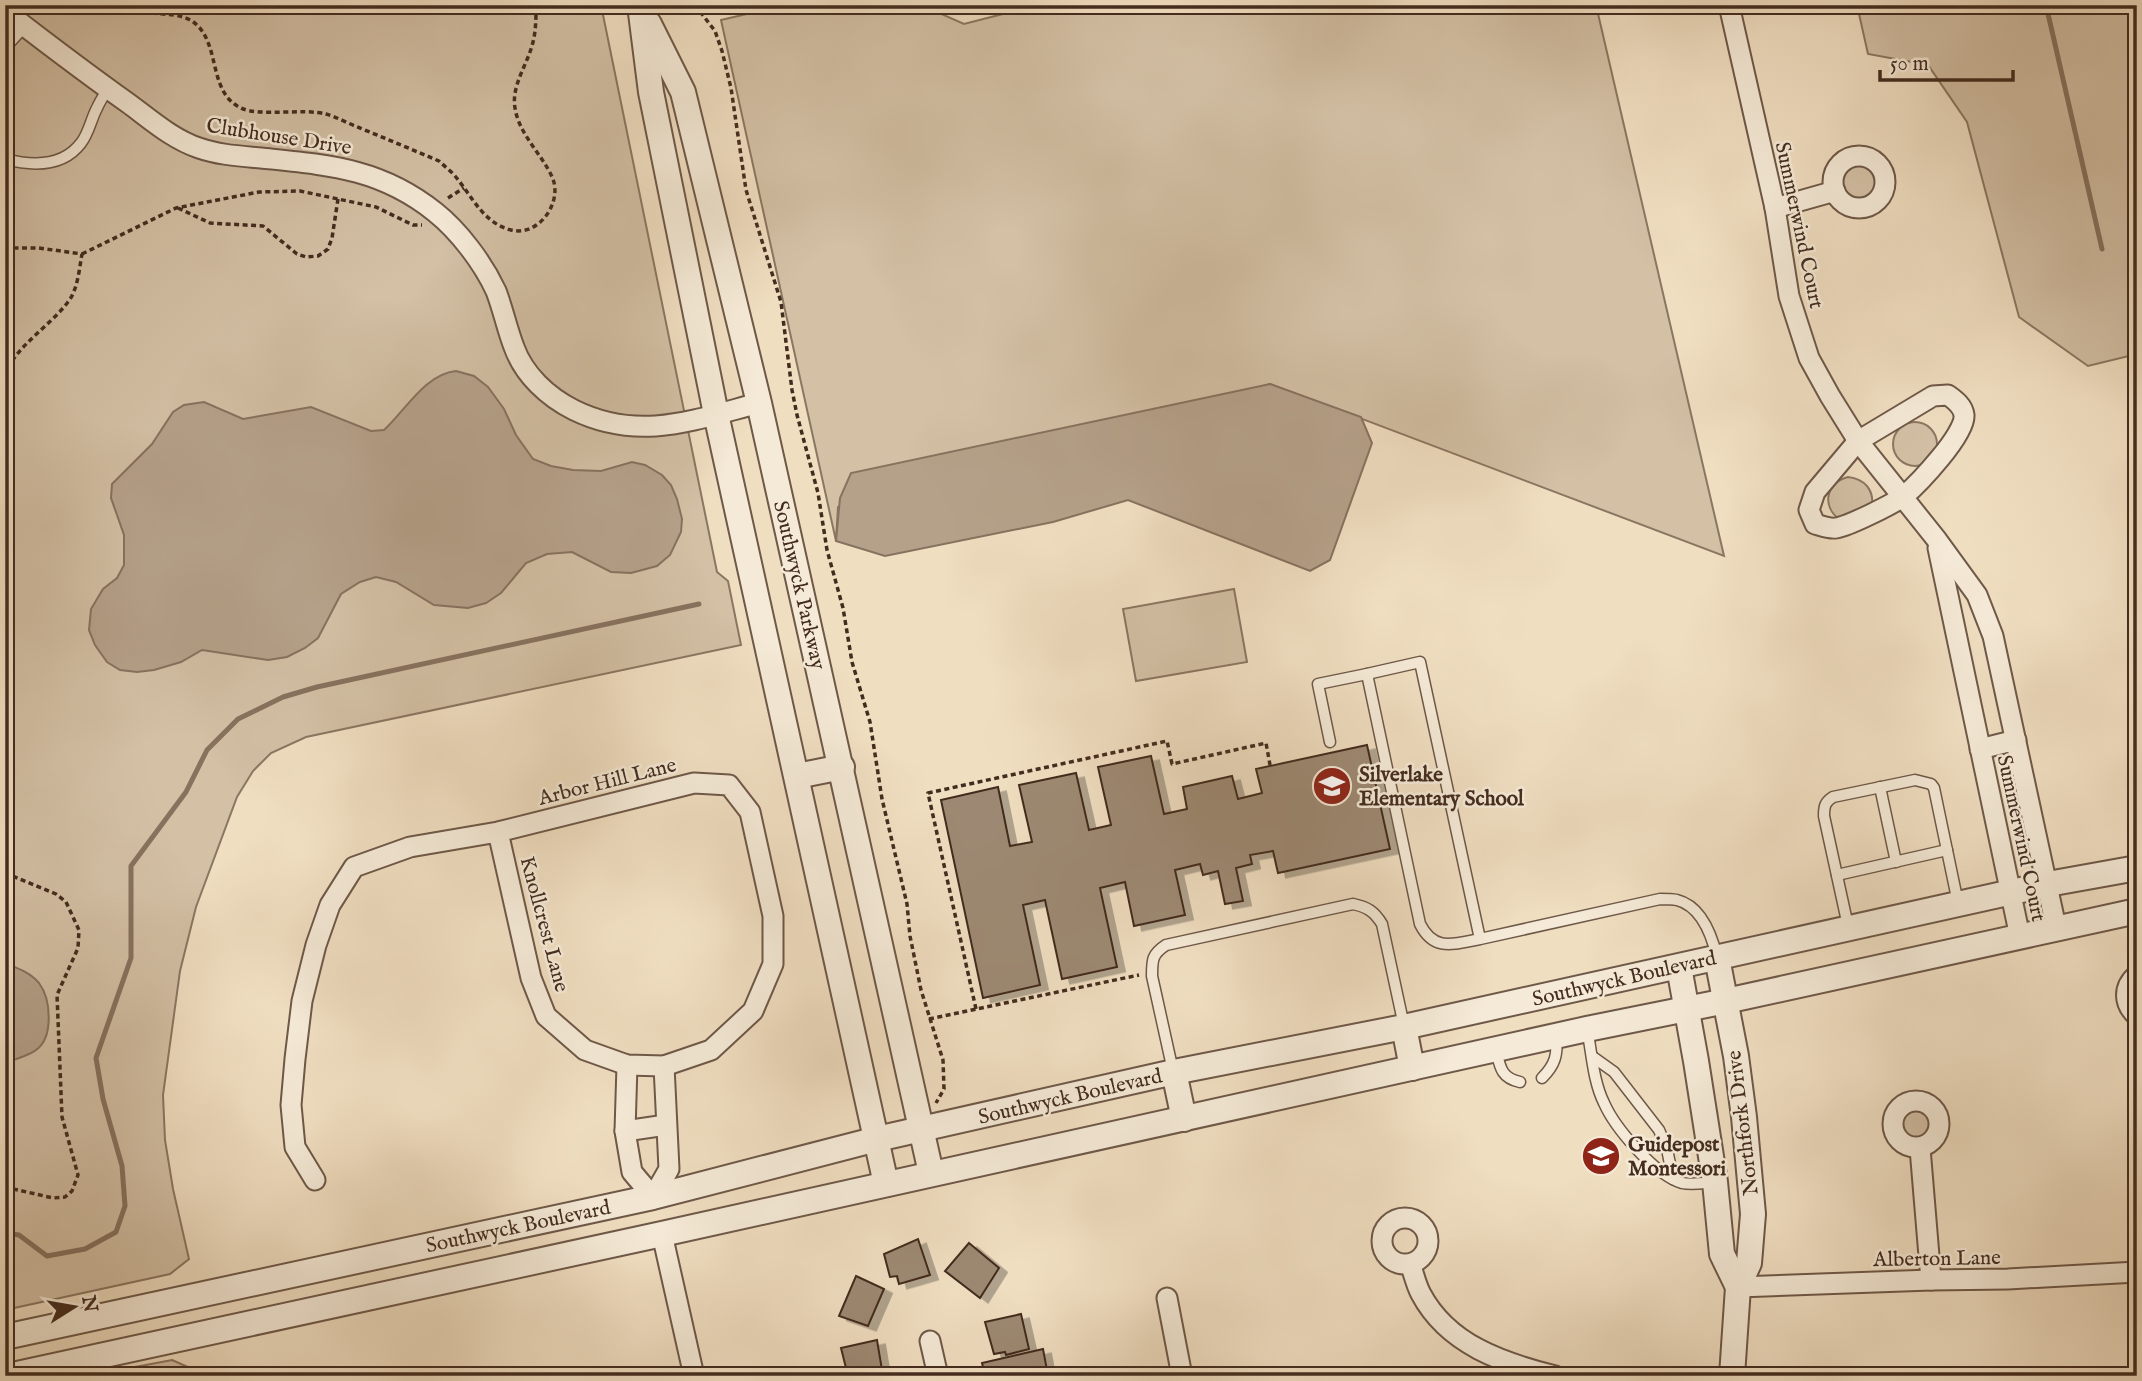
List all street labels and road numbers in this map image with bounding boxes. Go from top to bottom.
street label: Clubhouse Drive [204,113,354,162]
street label: Summerwind Court [1768,139,1829,311]
street label: Southwyck Parkway [766,498,831,673]
street label: Arbor Hill Lane [535,752,680,813]
street label: Summerwind Court [1990,752,2051,924]
street label: Knollcrest Lane [512,854,575,996]
street label: Southwyck Boulevard [1530,945,1720,1014]
street label: Northfork Drive [1721,1048,1766,1197]
street label: Southwyck Boulevard [976,1063,1166,1132]
street label: Southwyck Boulevard [423,1195,614,1260]
street label: Alberton Lane [1872,1245,2001,1274]

